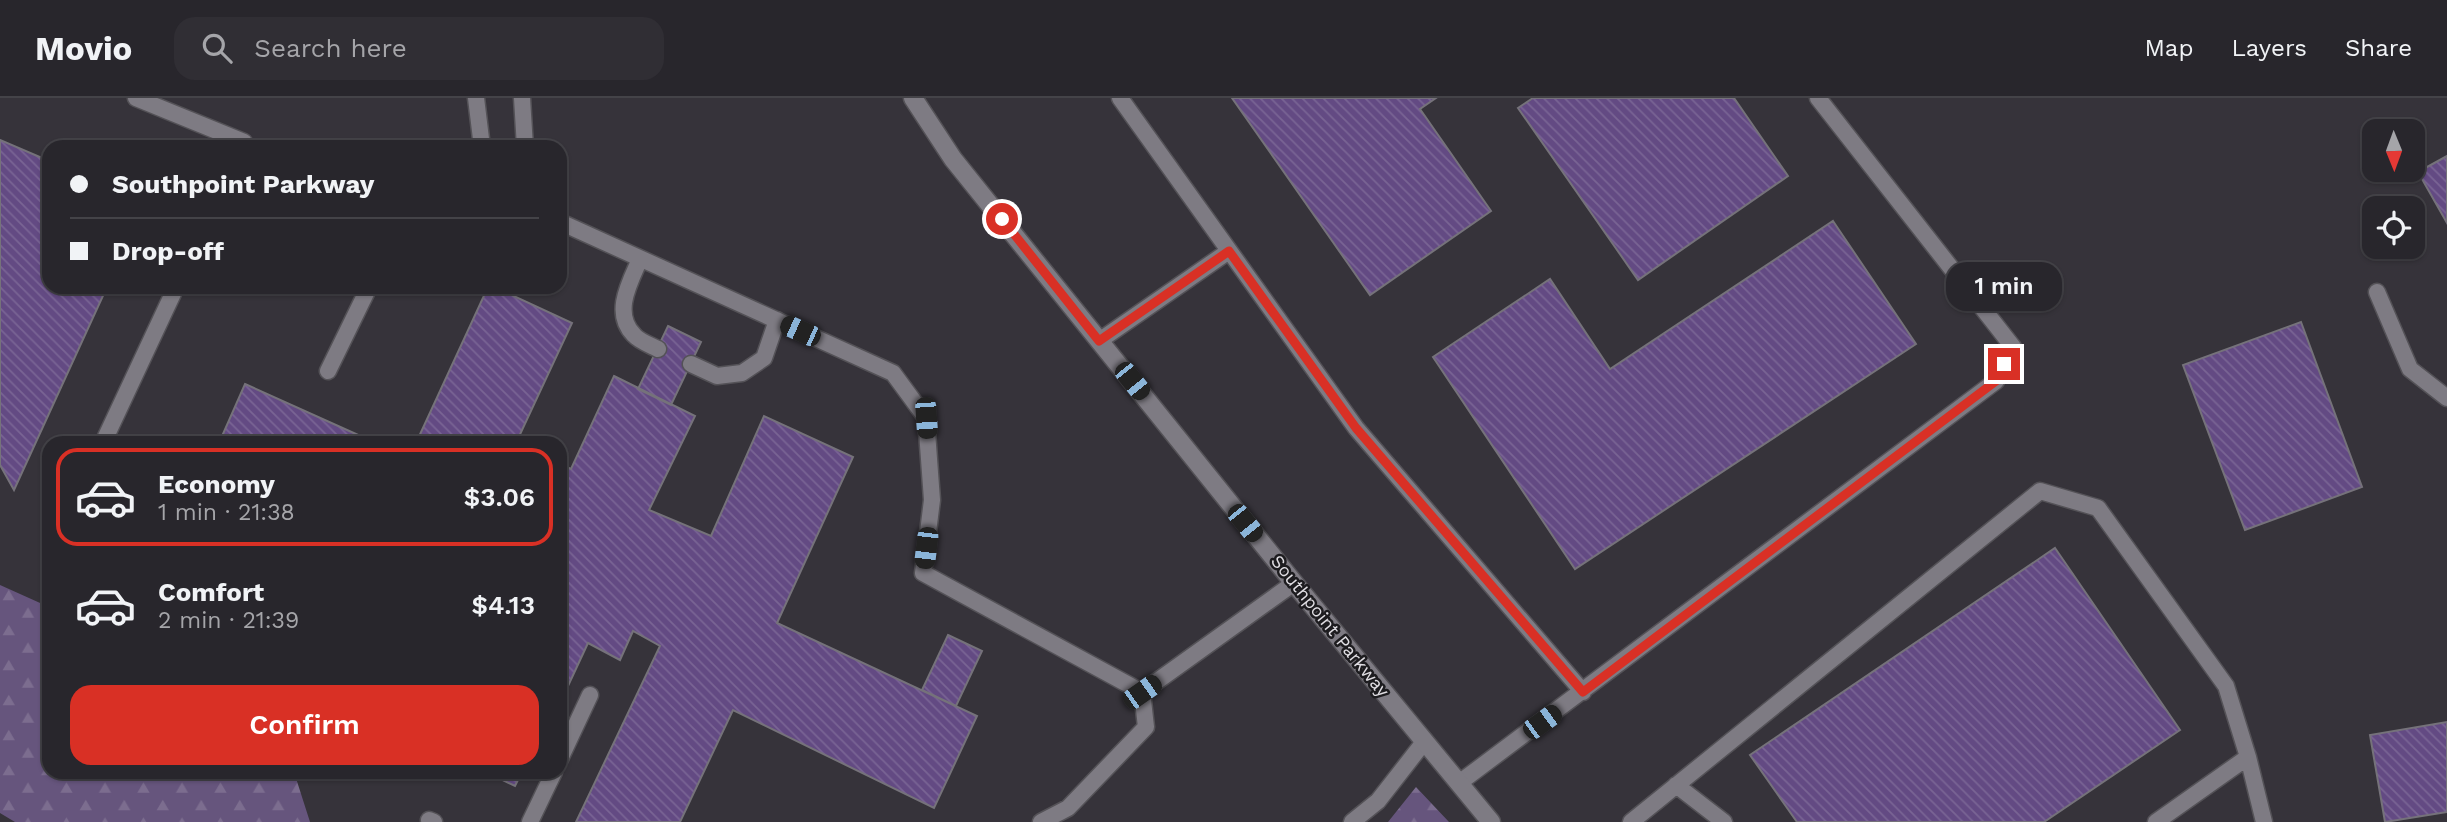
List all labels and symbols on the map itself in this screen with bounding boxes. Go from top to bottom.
north arrow [2362,119,2426,182]
route start [986,203,1018,235]
callout: 1 min [1946,262,2062,312]
car [777,313,824,349]
route end [1988,348,2020,380]
car [1111,358,1154,404]
car [915,396,938,440]
car [1224,500,1267,546]
car [914,526,939,570]
street label: Southpoint Parkway [1267,551,1394,701]
car [1119,671,1166,713]
car [1519,701,1566,743]

